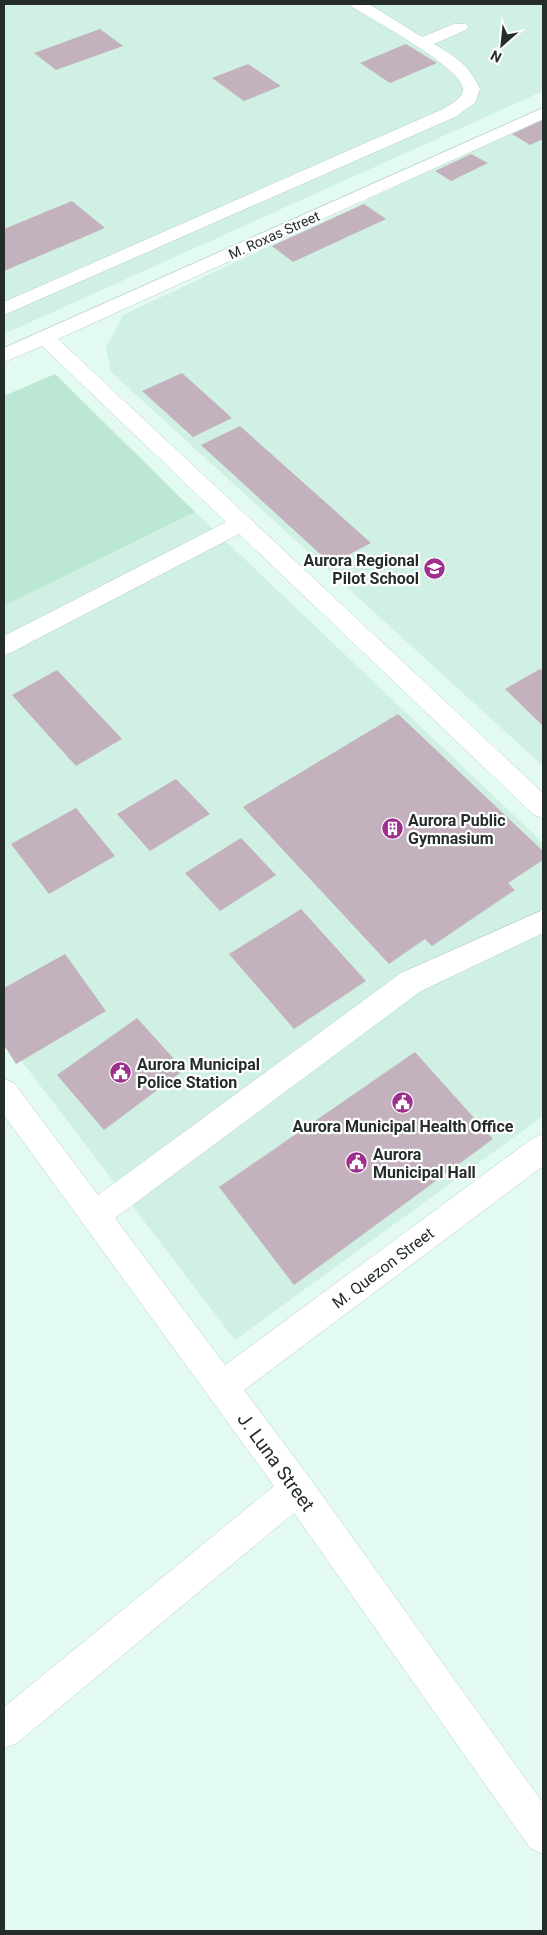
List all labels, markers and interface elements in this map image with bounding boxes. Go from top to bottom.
north arrow [477,20,527,70]
text: N [488,47,504,66]
street label: M. Roxas Street [226,208,322,262]
place label: Aurora Regional Pilot School [304,551,419,588]
school or university icon: Aurora Regional Pilot School [423,557,447,581]
place label: Aurora Public Gymnasium [408,811,506,848]
building icon: Aurora Public Gymnasium [380,817,404,841]
place label: Aurora Municipal Police Station [137,1055,260,1092]
public building icon: Aurora Municipal Police Station [109,1061,133,1085]
public building icon: Aurora Municipal Health Office [391,1090,415,1114]
place label: Aurora Municipal Health Office [293,1117,514,1136]
place label: Aurora Municipal Hall [373,1145,476,1182]
public building icon: Aurora Municipal Hall [345,1151,369,1175]
street label: M. Quezon Street [328,1224,438,1312]
street label: J. Luna Street [233,1408,319,1516]

